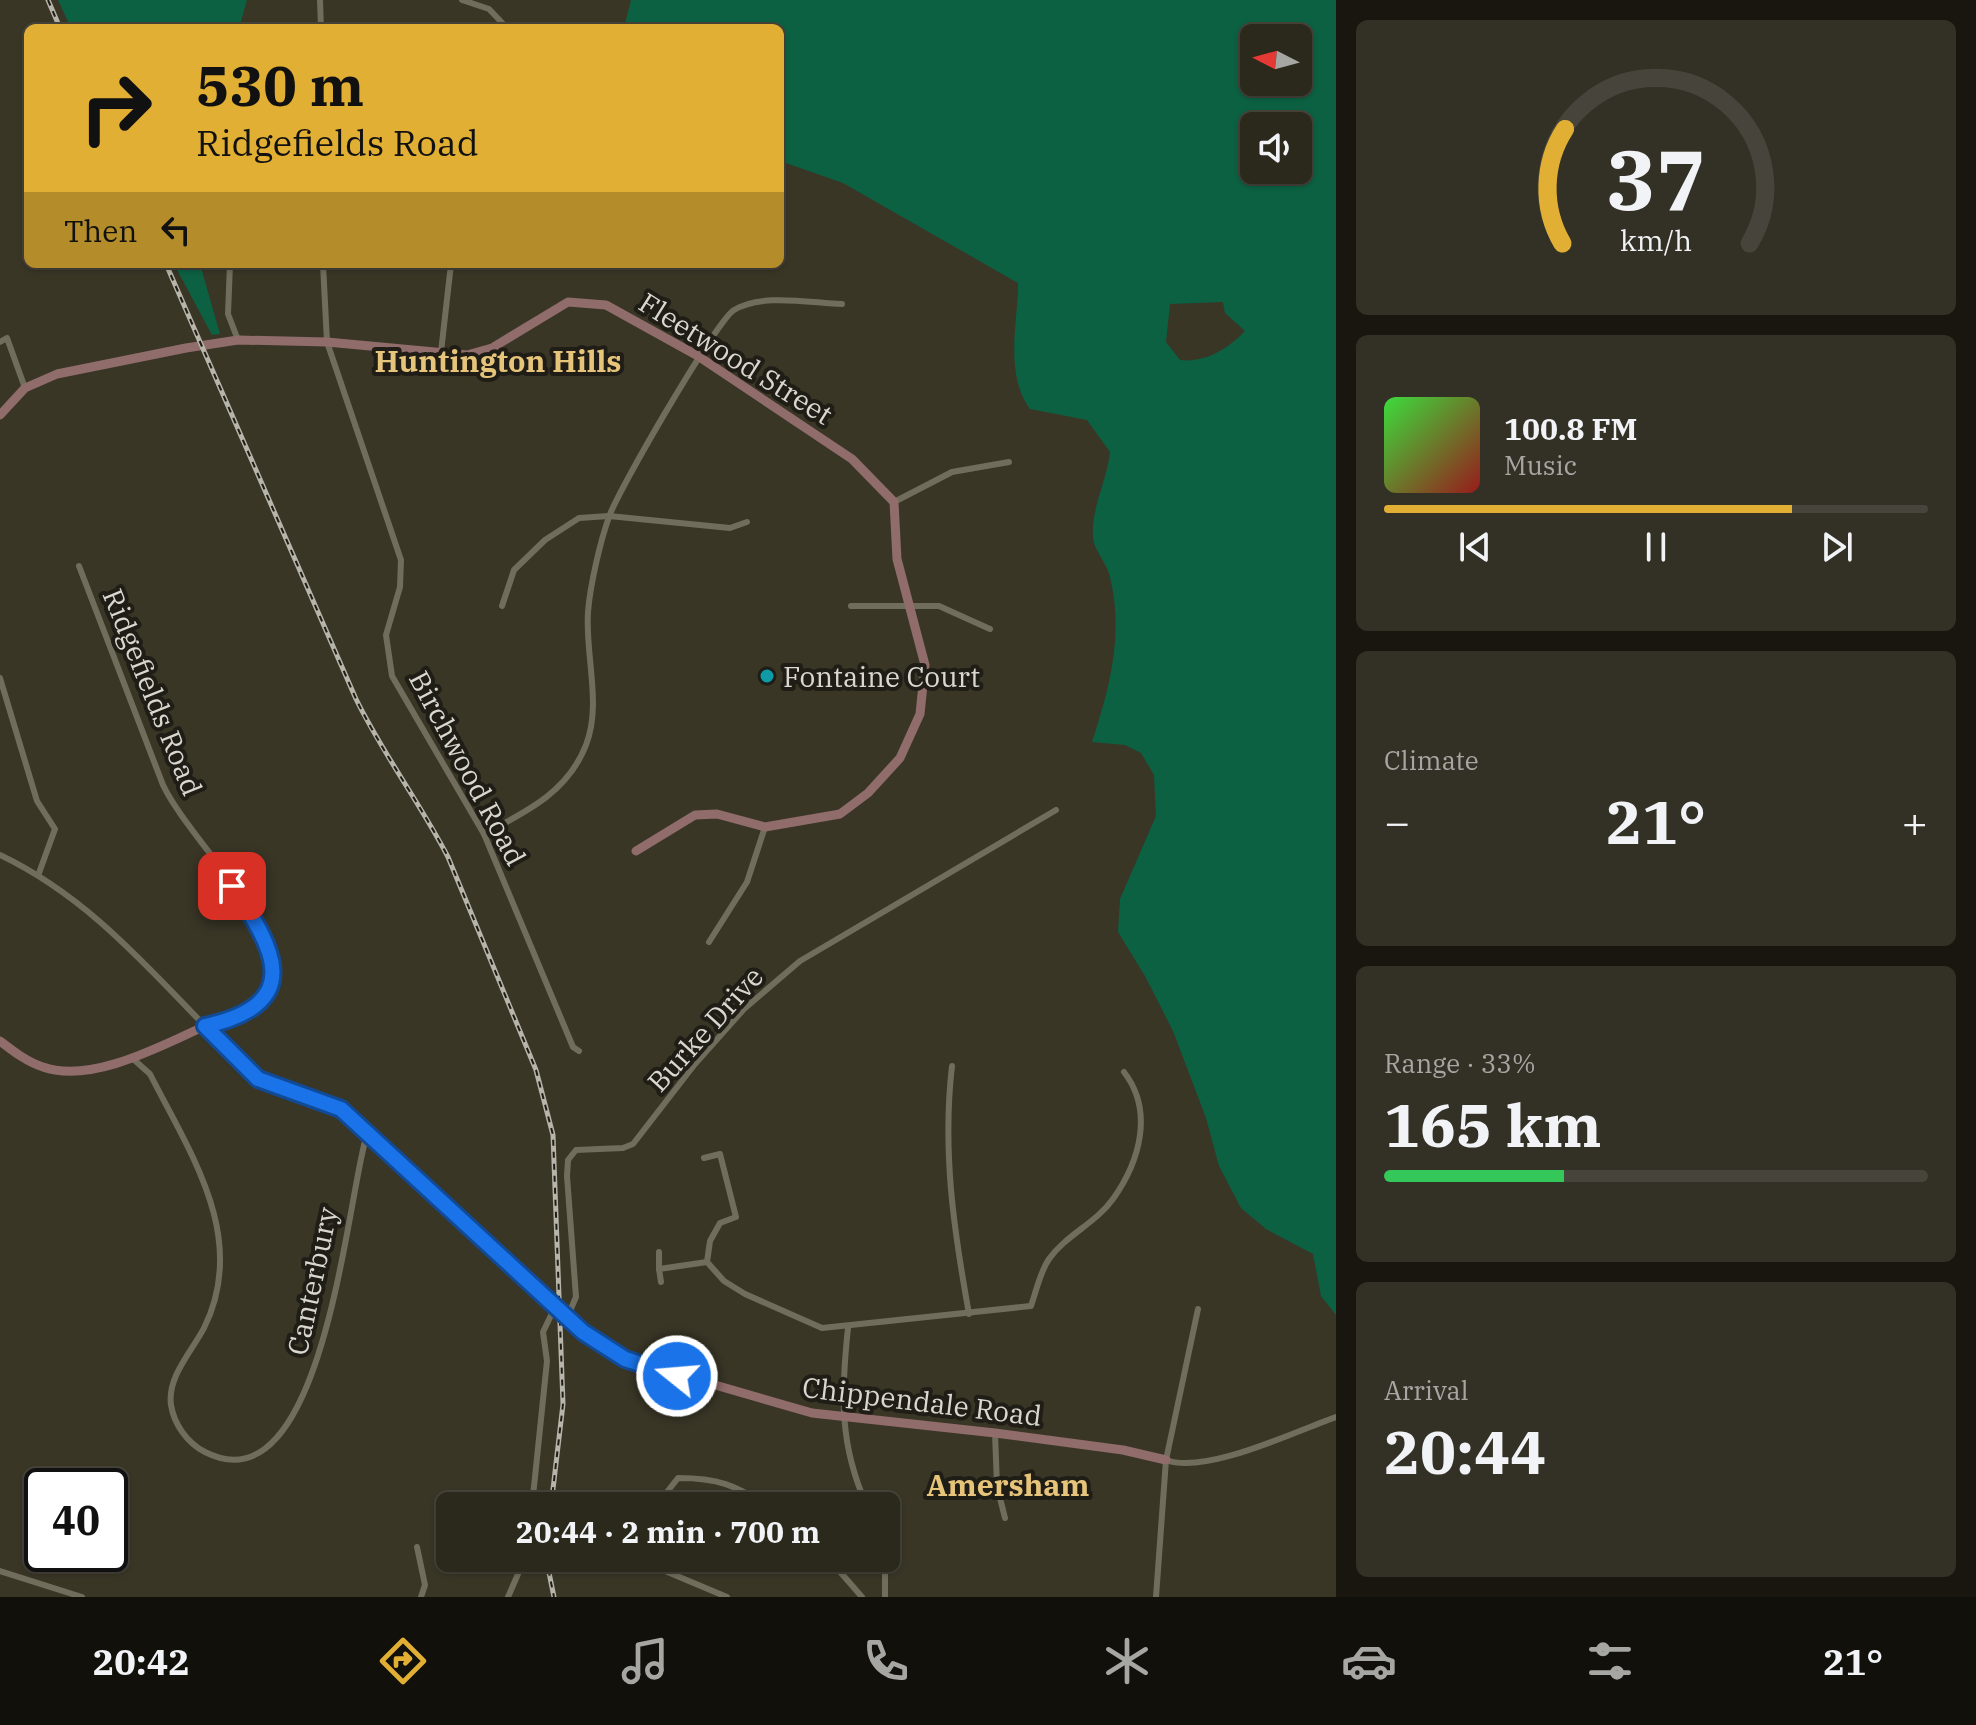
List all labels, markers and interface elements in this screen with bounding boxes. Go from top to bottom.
north arrow [1240,24,1312,96]
map controls [1240,24,1312,184]
text: 530 m [196,49,364,121]
icon: right [64,56,168,160]
button: sound [1240,112,1312,184]
text: Ridgefields Road [196,119,479,166]
text: 37 [1606,124,1706,232]
icon: left [154,208,198,252]
text: Then [64,211,138,250]
text: km/h [1620,222,1692,259]
street label: Fleetwood Street [632,284,840,432]
district label: Huntington Hills [374,341,622,380]
text: 100.8 FM [1504,409,1637,448]
text: Music [1504,448,1577,482]
icon: previous [1453,525,1497,569]
icon: pause [1634,525,1678,569]
icon: next [1815,525,1859,569]
street label: Ridgefields Road [95,583,211,801]
place label: Fontaine Court [783,658,980,695]
street label: Birchwood Road [401,664,535,872]
marker: Fontaine Court [758,667,776,685]
text: Climate [1384,743,1479,777]
text: 21° [1606,782,1706,861]
text: − [1384,793,1410,850]
text: + [1902,793,1928,850]
pin [198,852,266,920]
icon: arrive [210,864,254,908]
street label: Burke Drive [639,959,771,1099]
text: Range · 33% [1384,1046,1536,1080]
text: 165 km [1384,1085,1602,1164]
street label: Canterbury [278,1203,346,1359]
position arrow [635,1334,719,1418]
street label: Chippendale Road [800,1368,1044,1434]
text: Arrival [1384,1373,1469,1407]
text: 20:44 [1384,1412,1546,1491]
district label: Amersham [927,1465,1089,1504]
speed limit sign: 40 [24,1468,128,1572]
text: 20:44 · 2 min · 700 m [516,1512,820,1551]
icon: directions [375,1633,431,1689]
icon: music [617,1633,673,1689]
icon: phone [858,1633,914,1689]
icon: climate [1099,1633,1155,1689]
icon: car [1341,1633,1397,1689]
icon: filters [1582,1633,1638,1689]
text: 20:42 [93,1638,190,1685]
text: 21° [1823,1638,1883,1685]

